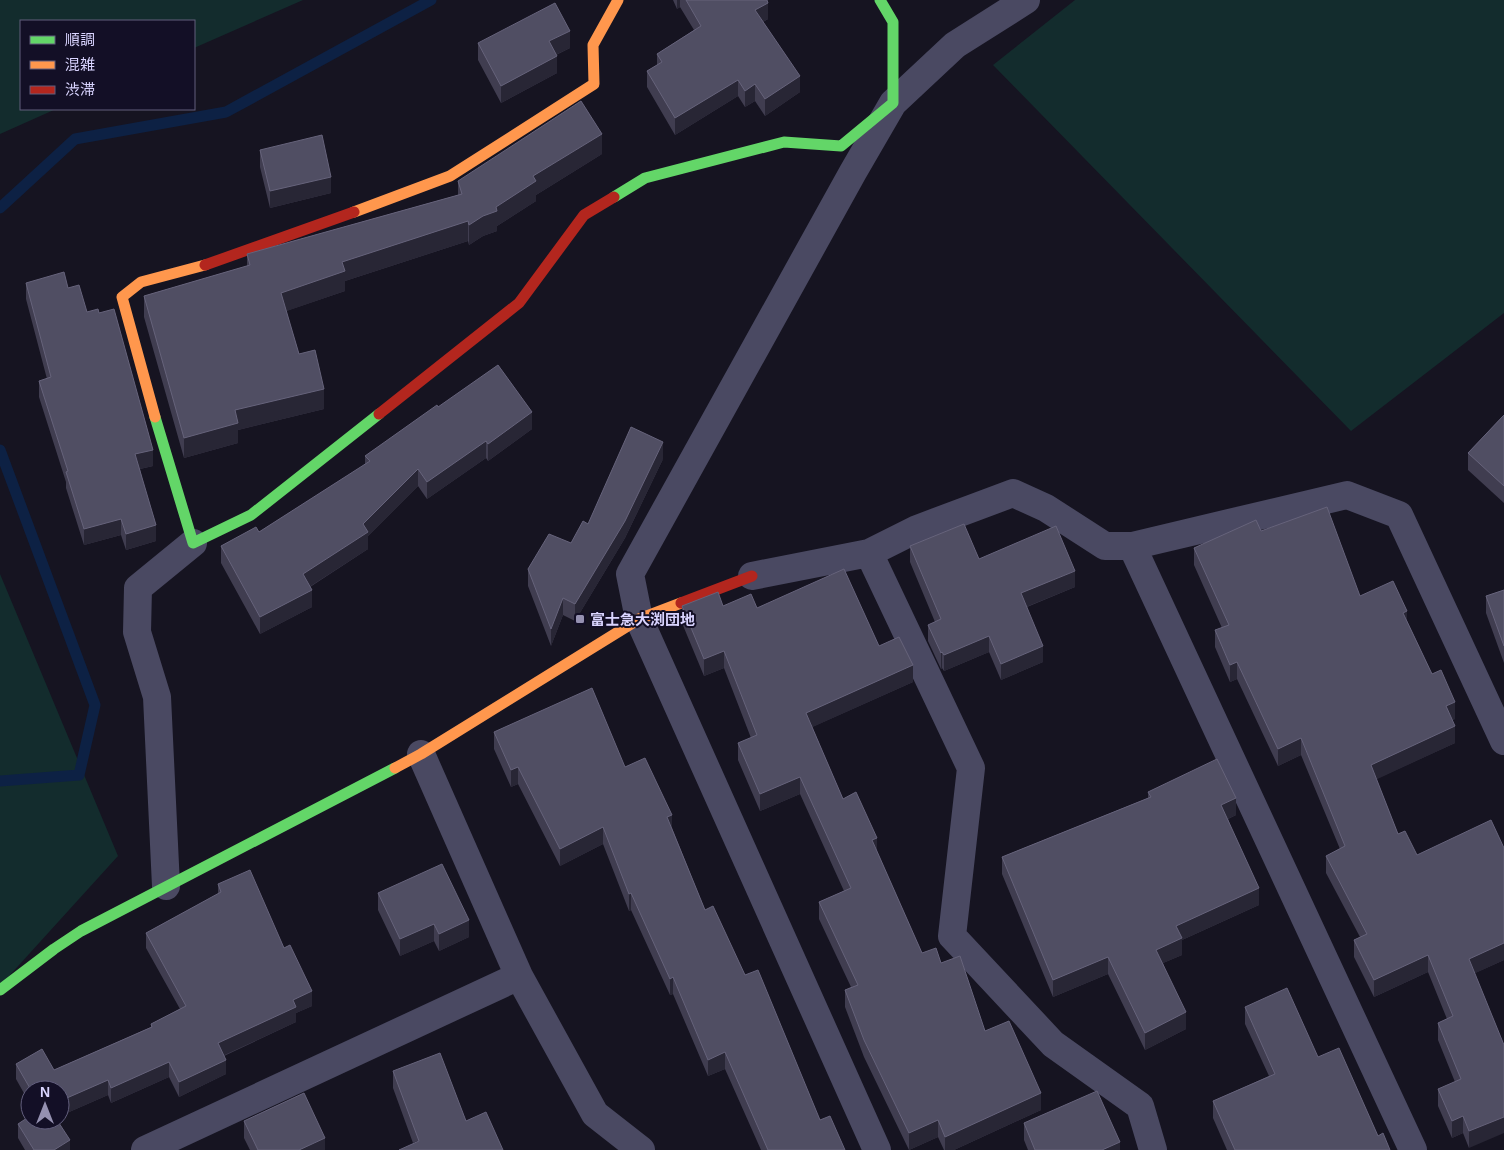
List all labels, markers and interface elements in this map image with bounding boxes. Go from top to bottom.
legend [20,20,195,110]
text: 順調 [65,31,95,48]
text: 混雑 [65,56,95,73]
text: 渋滞 [65,81,95,98]
place label: 富士急大渕団地 [590,611,695,628]
marker: 富士急大渕団地 [574,613,586,625]
north arrow [20,1080,70,1130]
text: N [40,1084,50,1100]

